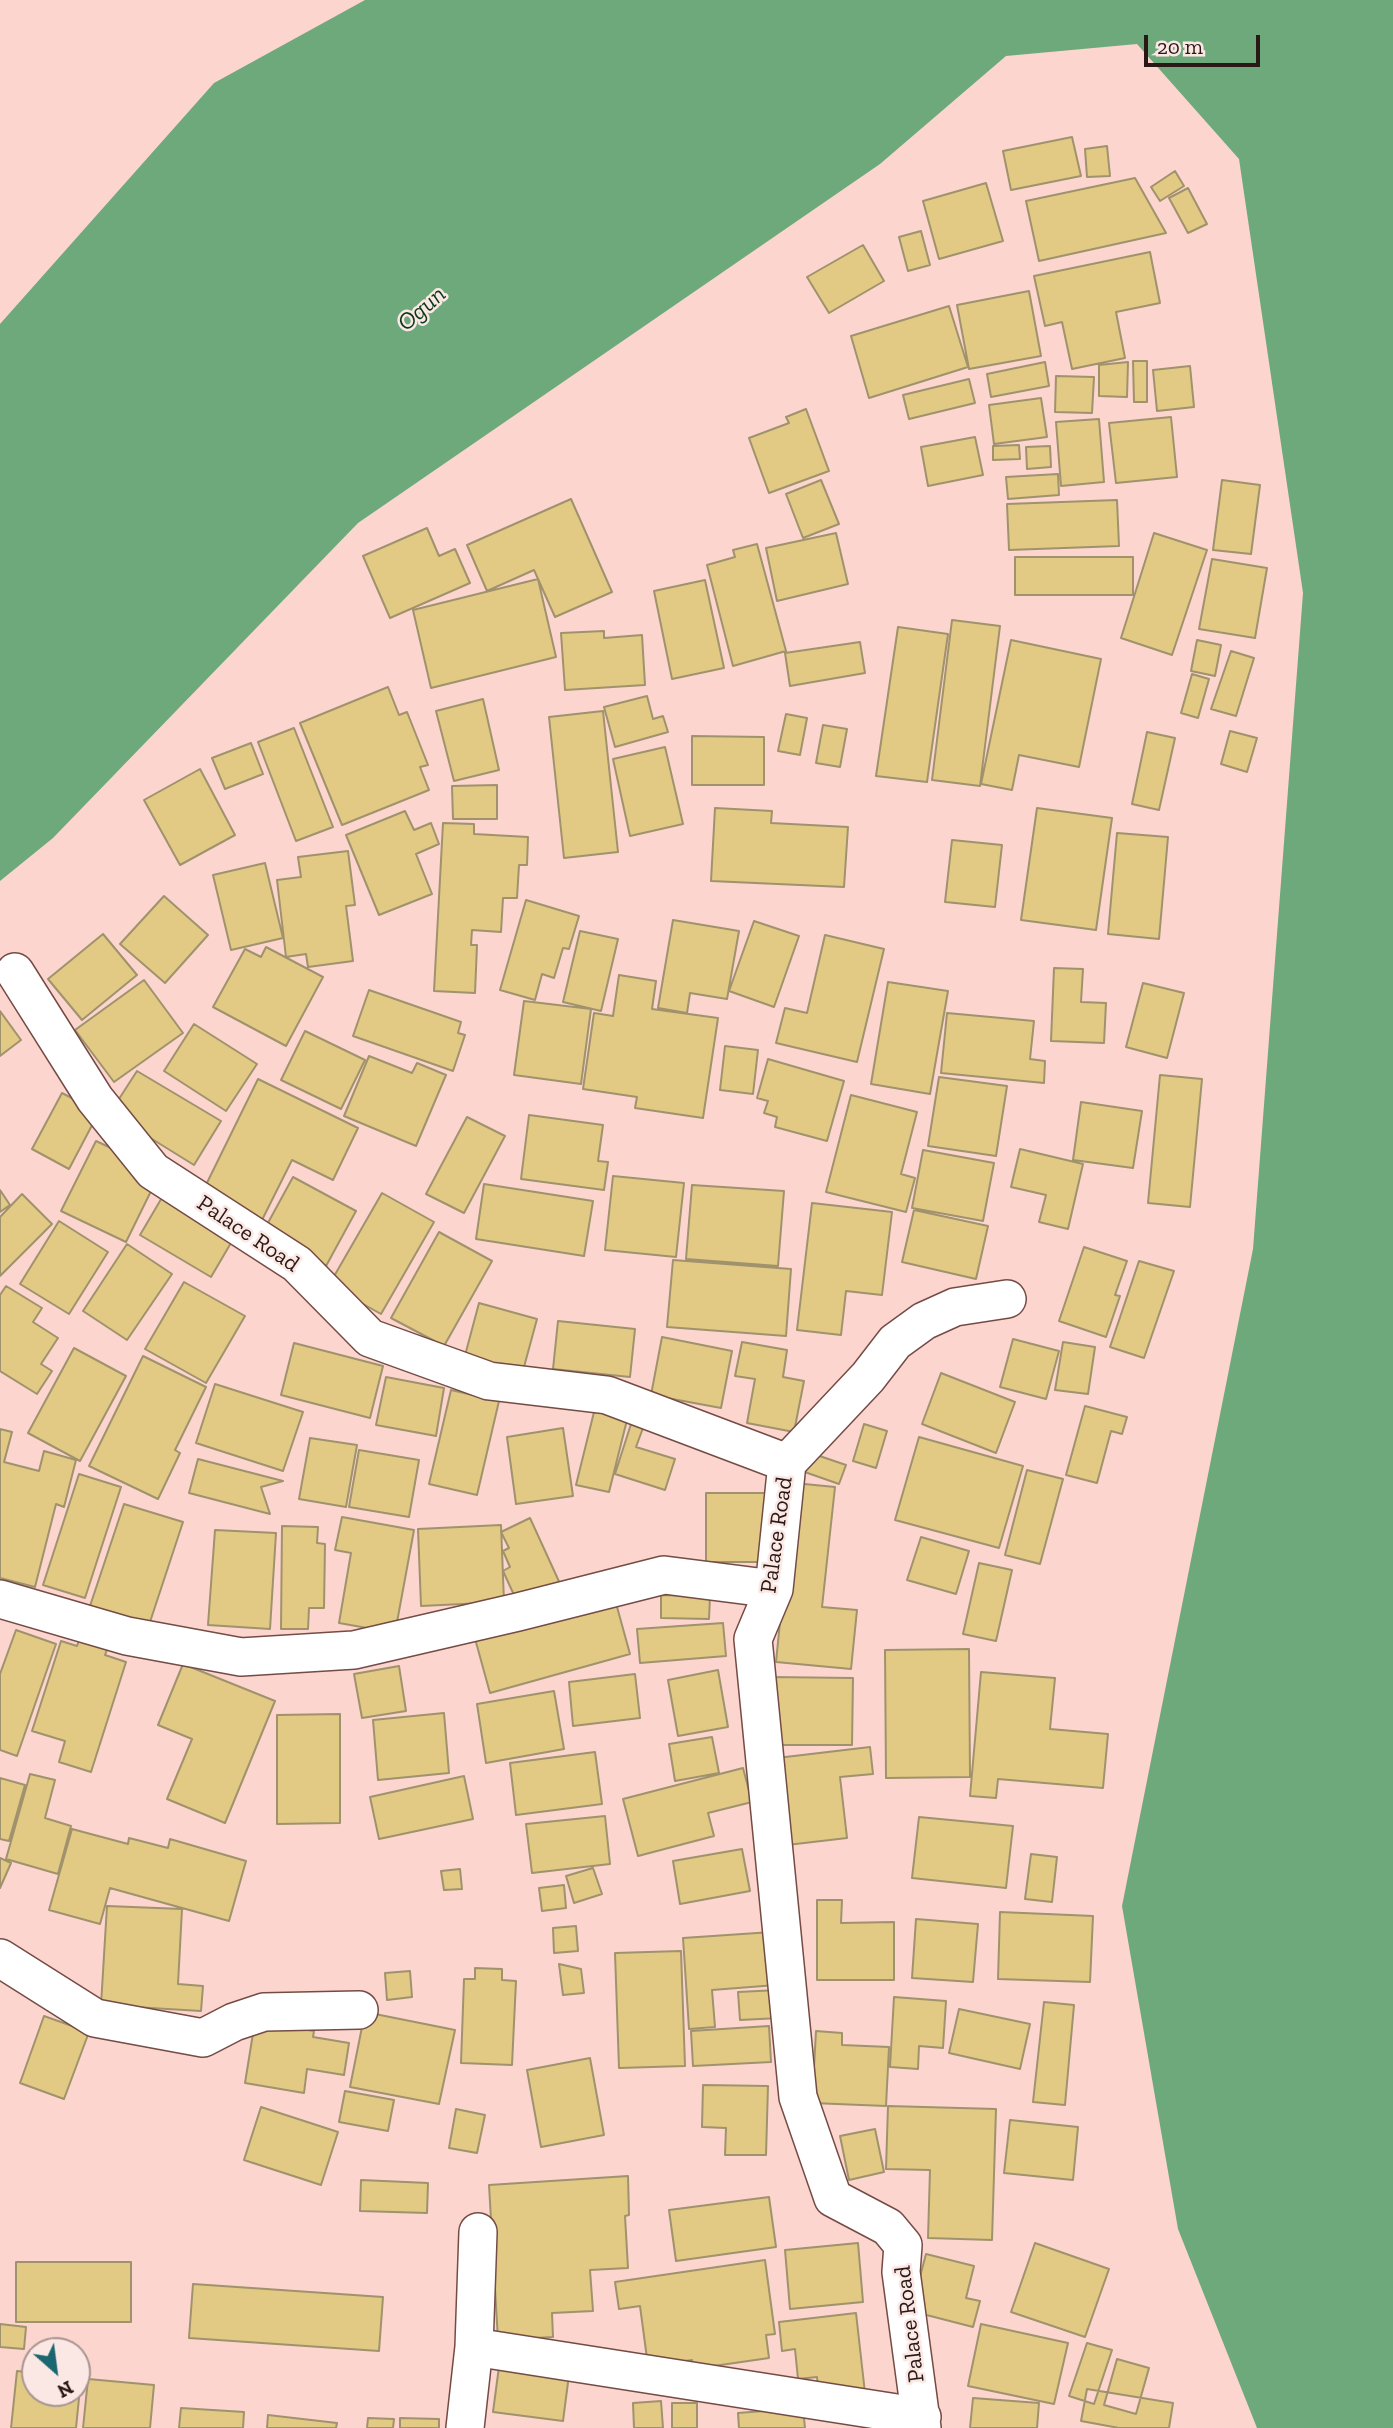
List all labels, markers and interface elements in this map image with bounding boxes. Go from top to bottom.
scale bar [1148,21,1264,65]
text: 20 m [1157,34,1203,59]
water label: Ogun [392,280,452,338]
street label: Palace Road [192,1190,304,1278]
street label: Palace Road [755,1475,799,1595]
street label: Palace Road [889,2264,931,2384]
north arrow [21,2337,91,2407]
text: N [53,2376,77,2403]

